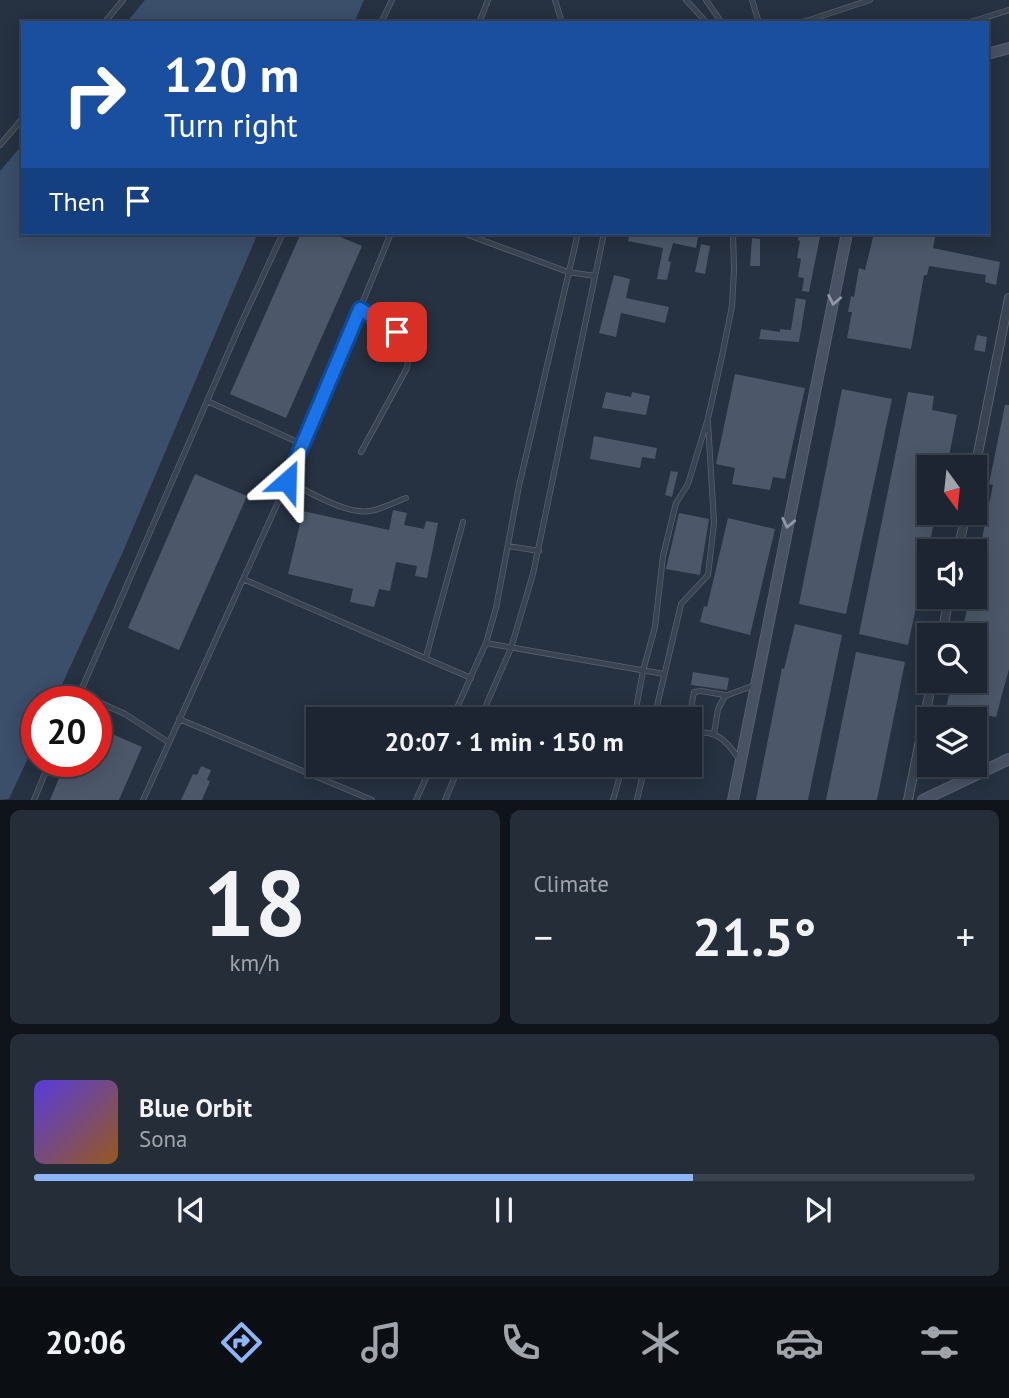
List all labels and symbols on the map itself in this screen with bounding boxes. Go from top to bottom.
one-way arrow [827,294,842,306]
pin [367,302,427,362]
position arrow [250,444,324,518]
north arrow [917,455,987,525]
one-way arrow [782,517,797,529]
speed limit sign: 20 [21,686,112,777]

